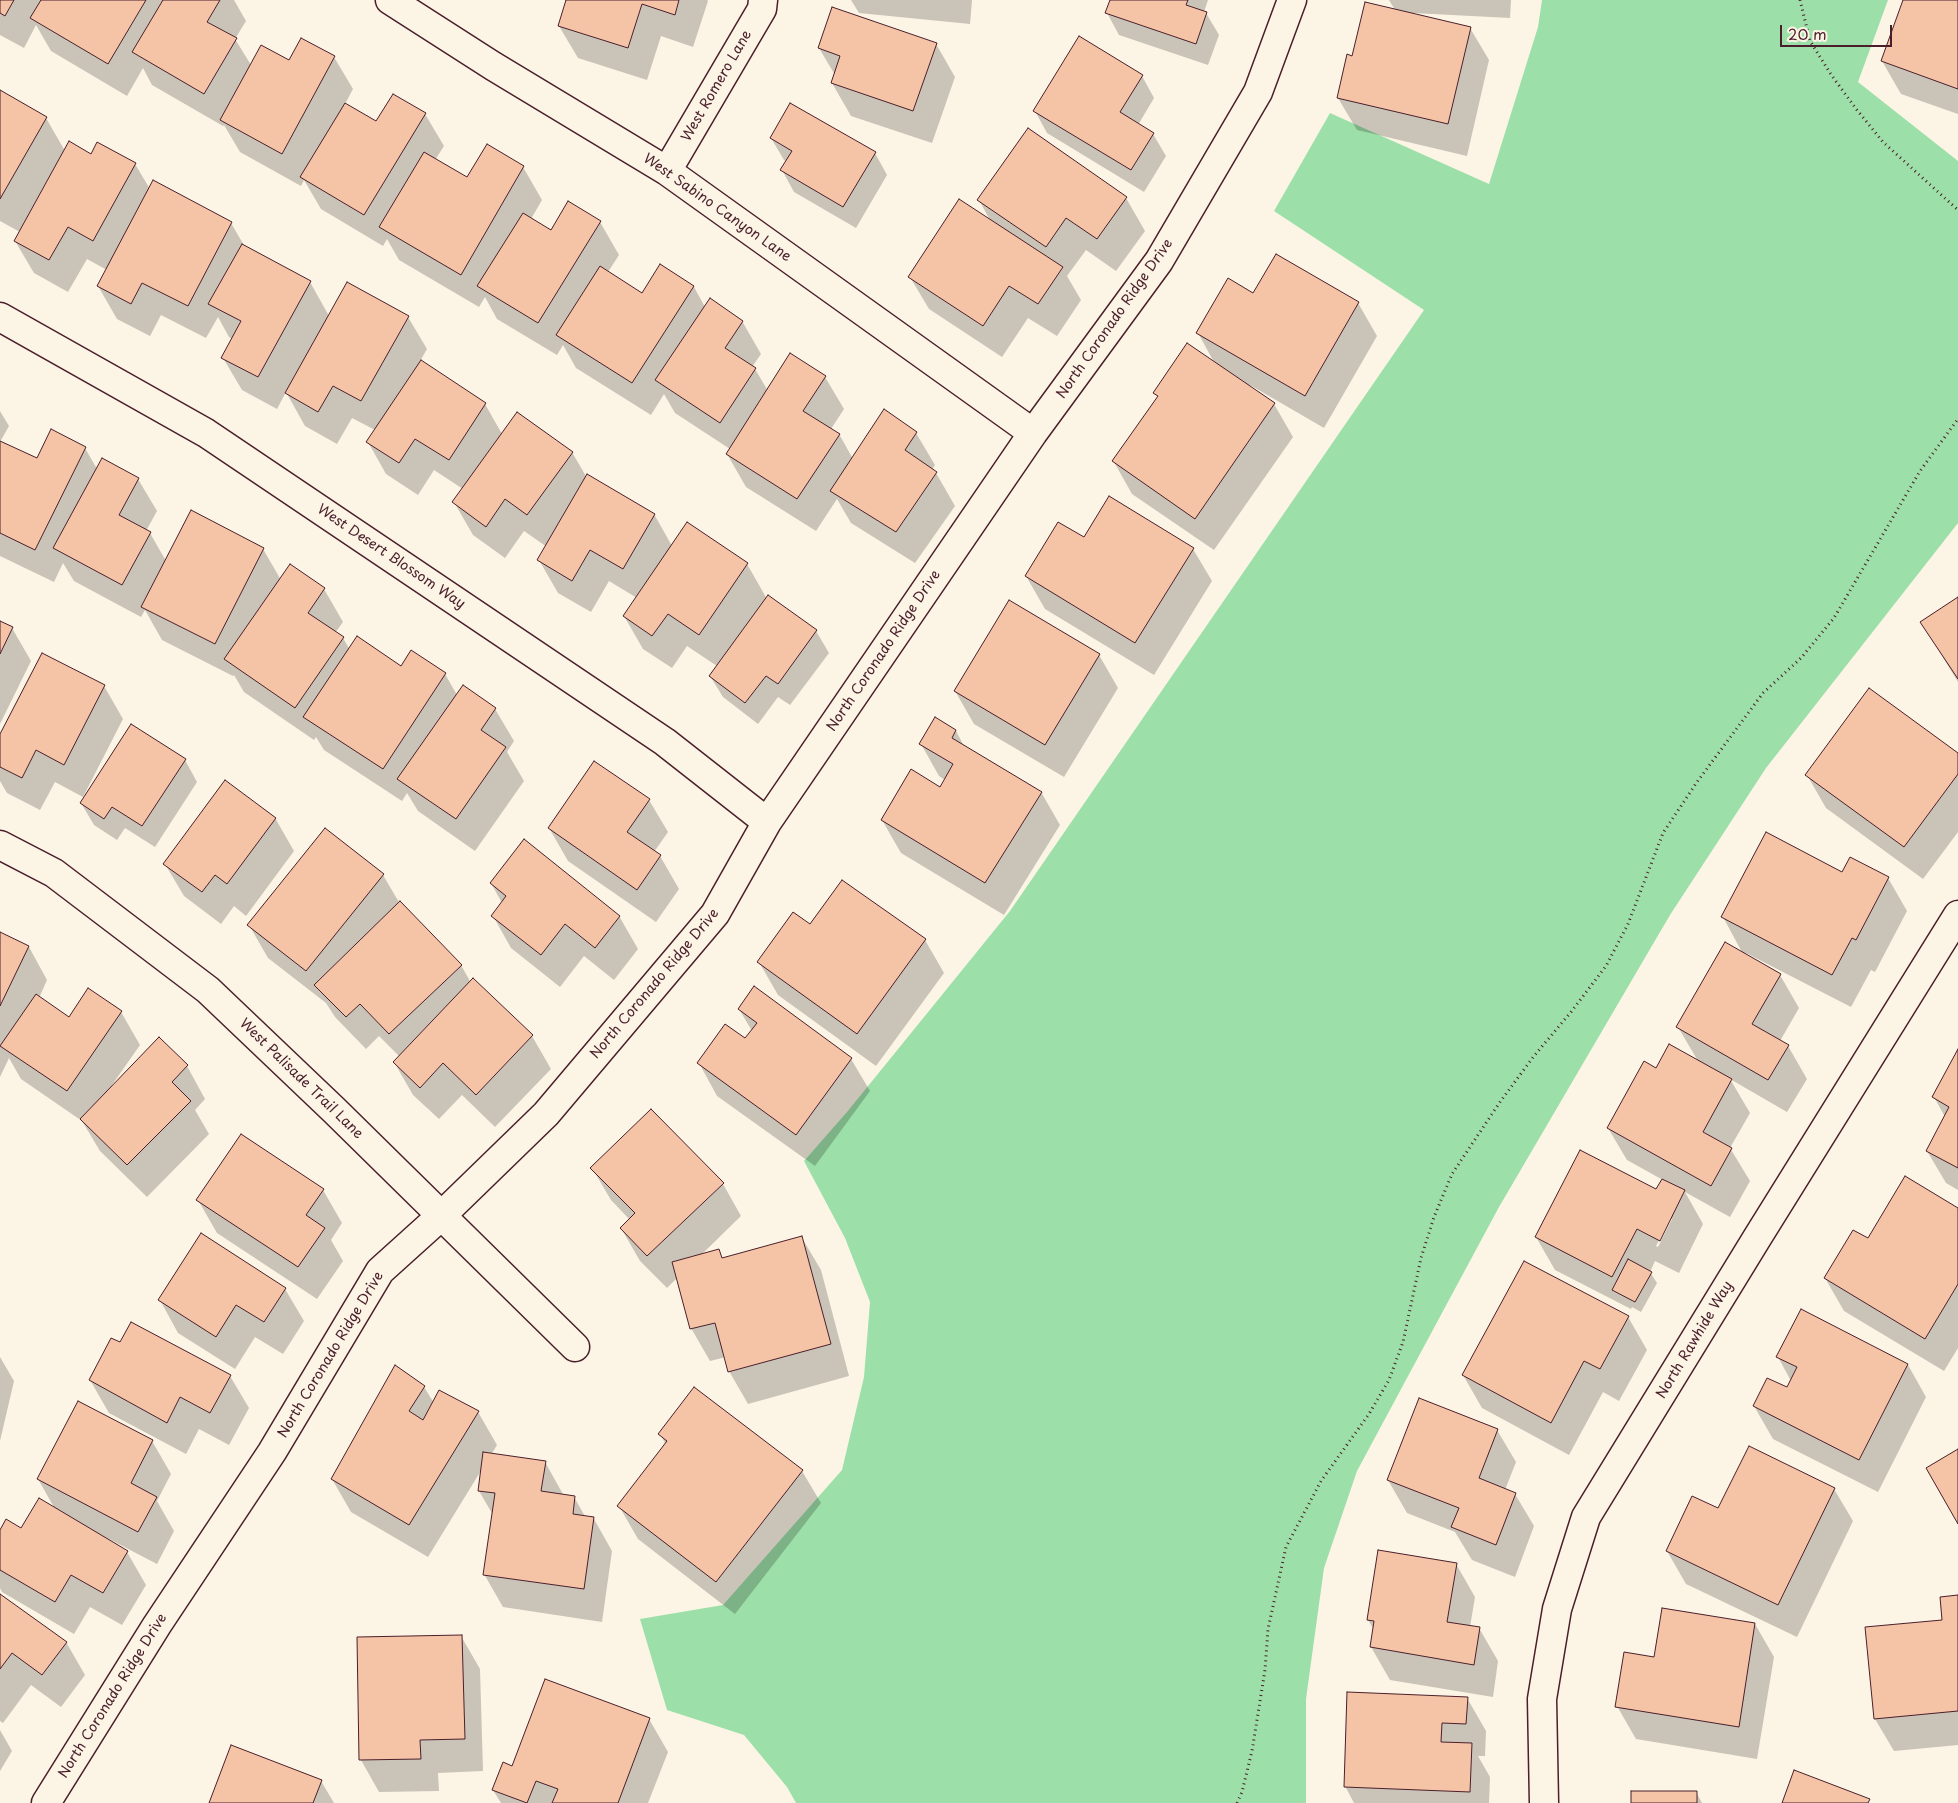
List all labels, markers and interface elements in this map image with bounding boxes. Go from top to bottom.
scale bar [1783,15,1896,47]
text: 20 m [1788,22,1827,45]
street label: West Romero Lane [678,27,756,145]
street label: West Sabino Canyon Lane [640,150,794,266]
street label: North Coronado Ridge Drive [1053,236,1177,402]
street label: West Desert Blossom Way [314,501,468,613]
street label: North Coronado Ridge Drive [824,567,944,735]
street label: North Coronado Ridge Drive [587,905,723,1063]
street label: West Palisade Trail Lane [236,1015,366,1143]
street label: North Coronado Ridge Drive [275,1269,387,1441]
street label: North Rawhide Way [1653,1278,1737,1402]
street label: North Coronado Ridge Drive [55,1611,171,1781]

